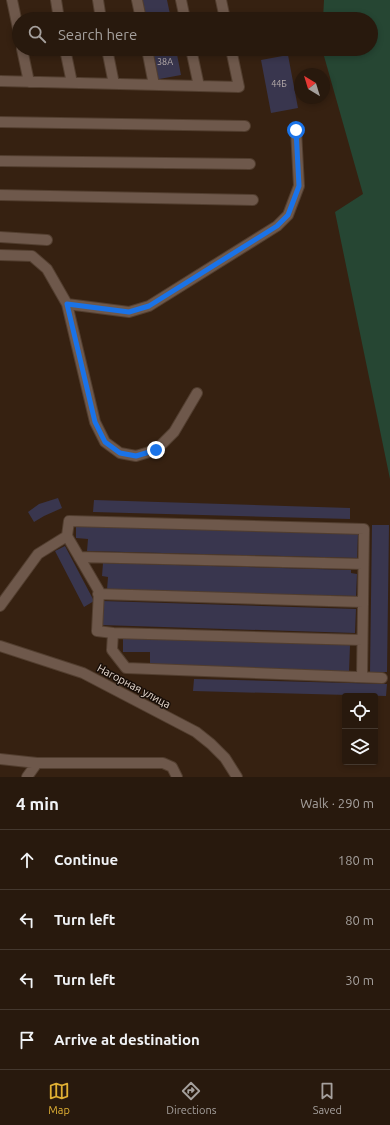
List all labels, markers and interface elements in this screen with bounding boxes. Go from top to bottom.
search box [12,12,378,56]
icon: search [26,23,48,45]
text: Search here [58,26,137,43]
house number: 38А [157,57,173,67]
north arrow [294,68,330,104]
house number: 44Б [271,79,287,89]
route start [287,121,305,139]
route end [147,441,165,459]
street label: Нагорная улица [95,662,173,710]
map controls [342,693,378,765]
button: locate [342,693,378,729]
button: layers [342,729,378,765]
text: 4 min [16,794,59,813]
text: Walk · 290 m [300,796,374,810]
icon: ahead [16,849,38,871]
text: Continue [54,851,118,868]
text: 180 m [338,853,374,867]
icon: left [16,909,38,931]
text: Turn left [54,911,115,928]
text: 80 m [345,913,374,927]
icon: left [16,969,38,991]
text: Turn left [54,971,115,988]
text: 30 m [345,973,374,987]
icon: arrive [16,1029,38,1051]
text: Arrive at destination [54,1031,200,1048]
tab: Map [48,1080,70,1116]
tab: Directions [166,1080,216,1116]
tab: Saved [313,1080,342,1116]

